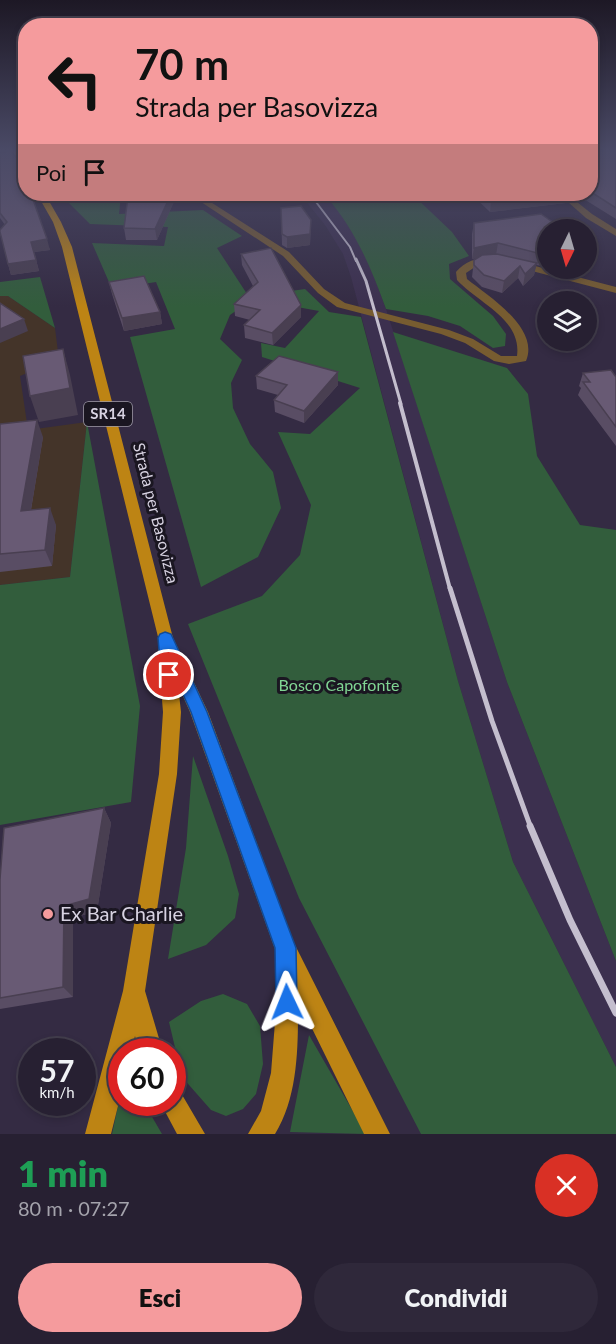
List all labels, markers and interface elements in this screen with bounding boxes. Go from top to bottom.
text: 70 m [135,39,229,89]
icon: left [36,42,114,120]
text: Strada per Basovizza [135,90,378,123]
icon: arrive [78,156,111,189]
text: Poi [36,159,66,186]
north arrow [537,219,597,279]
map controls [537,219,597,351]
button: layers [537,291,597,351]
road number: SR14 [84,402,132,426]
street label: Strada per Basovizza [130,441,183,585]
pin [143,649,194,700]
icon: arrive [152,658,185,691]
park label: Bosco Capofonte [279,675,399,694]
place label: Ex Bar Charlie [60,901,183,925]
marker: Ex Bar Charlie [41,907,55,921]
position arrow [255,970,319,1034]
speed limit sign: 60 [108,1038,186,1116]
text: 57 [40,1052,74,1088]
text: km/h [39,1083,75,1101]
text: 1 min [18,1151,108,1195]
button: close [535,1154,598,1217]
text: 80 m · 07:27 [18,1196,130,1220]
button: Esci [18,1263,302,1332]
button: Condividi [314,1263,598,1332]

